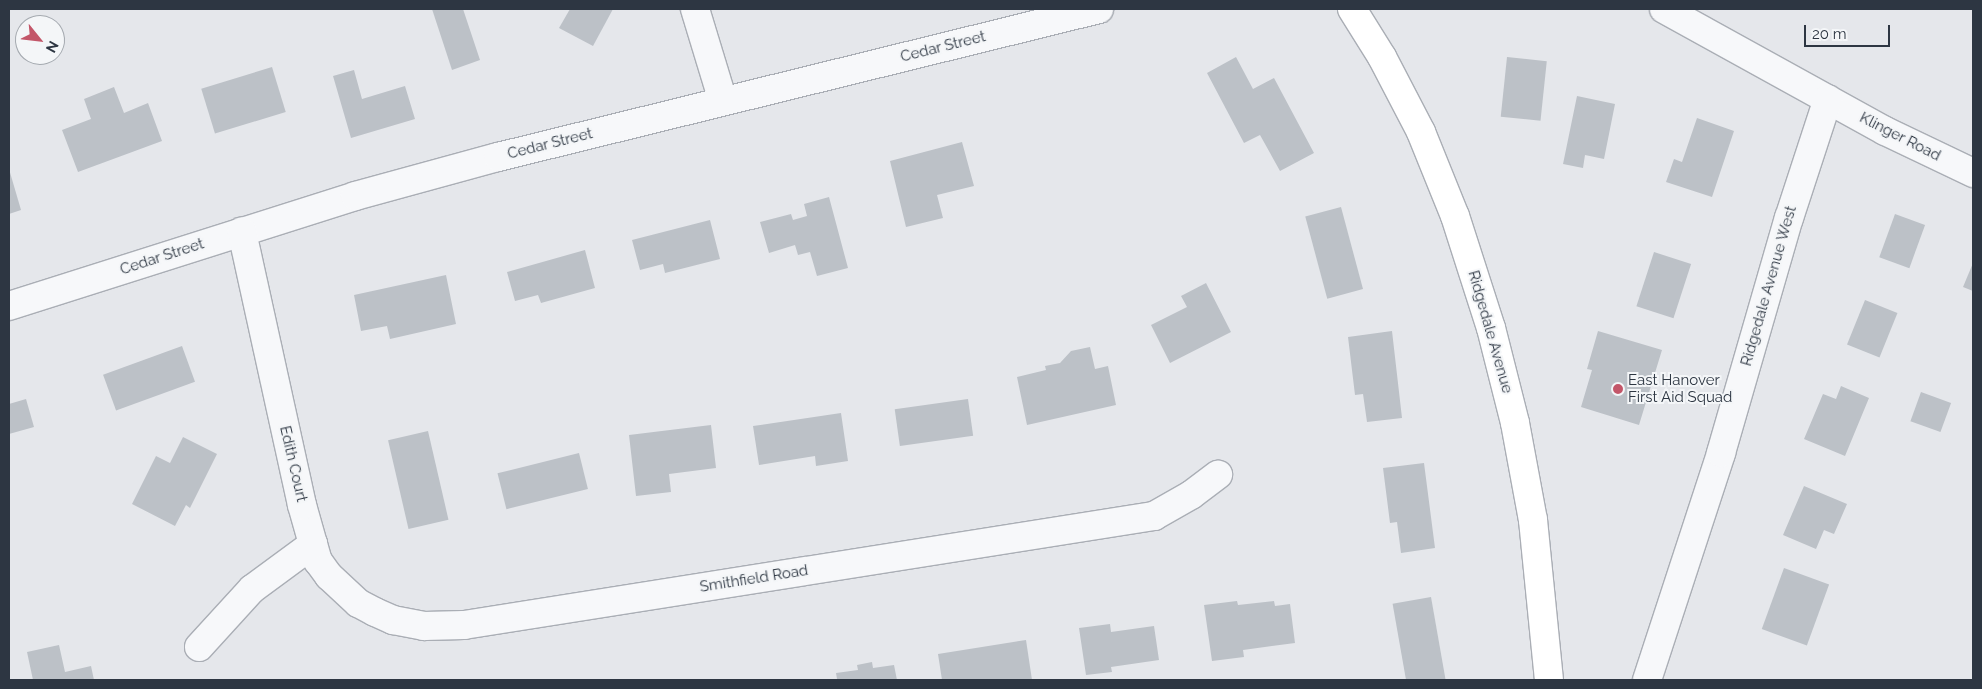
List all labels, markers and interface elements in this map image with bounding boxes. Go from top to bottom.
north arrow [15,15,65,65]
scale bar [1807,15,1893,47]
text: 20 m [1812,25,1847,43]
street label: Cedar Street [898,28,988,66]
text: N [43,38,62,55]
street label: Klinger Road [1856,109,1944,165]
street label: Cedar Street [505,125,595,163]
street label: Ridgedale Avenue West [1737,203,1801,369]
street label: Cedar Street [118,235,206,279]
street label: Ridgedale Avenue [1464,268,1516,396]
place label: East Hanover First Aid Squad [1628,371,1733,406]
marker: East Hanover First Aid Squad [1612,383,1624,395]
street label: Edith Court [276,424,310,504]
street label: Smithfield Road [699,562,809,596]

